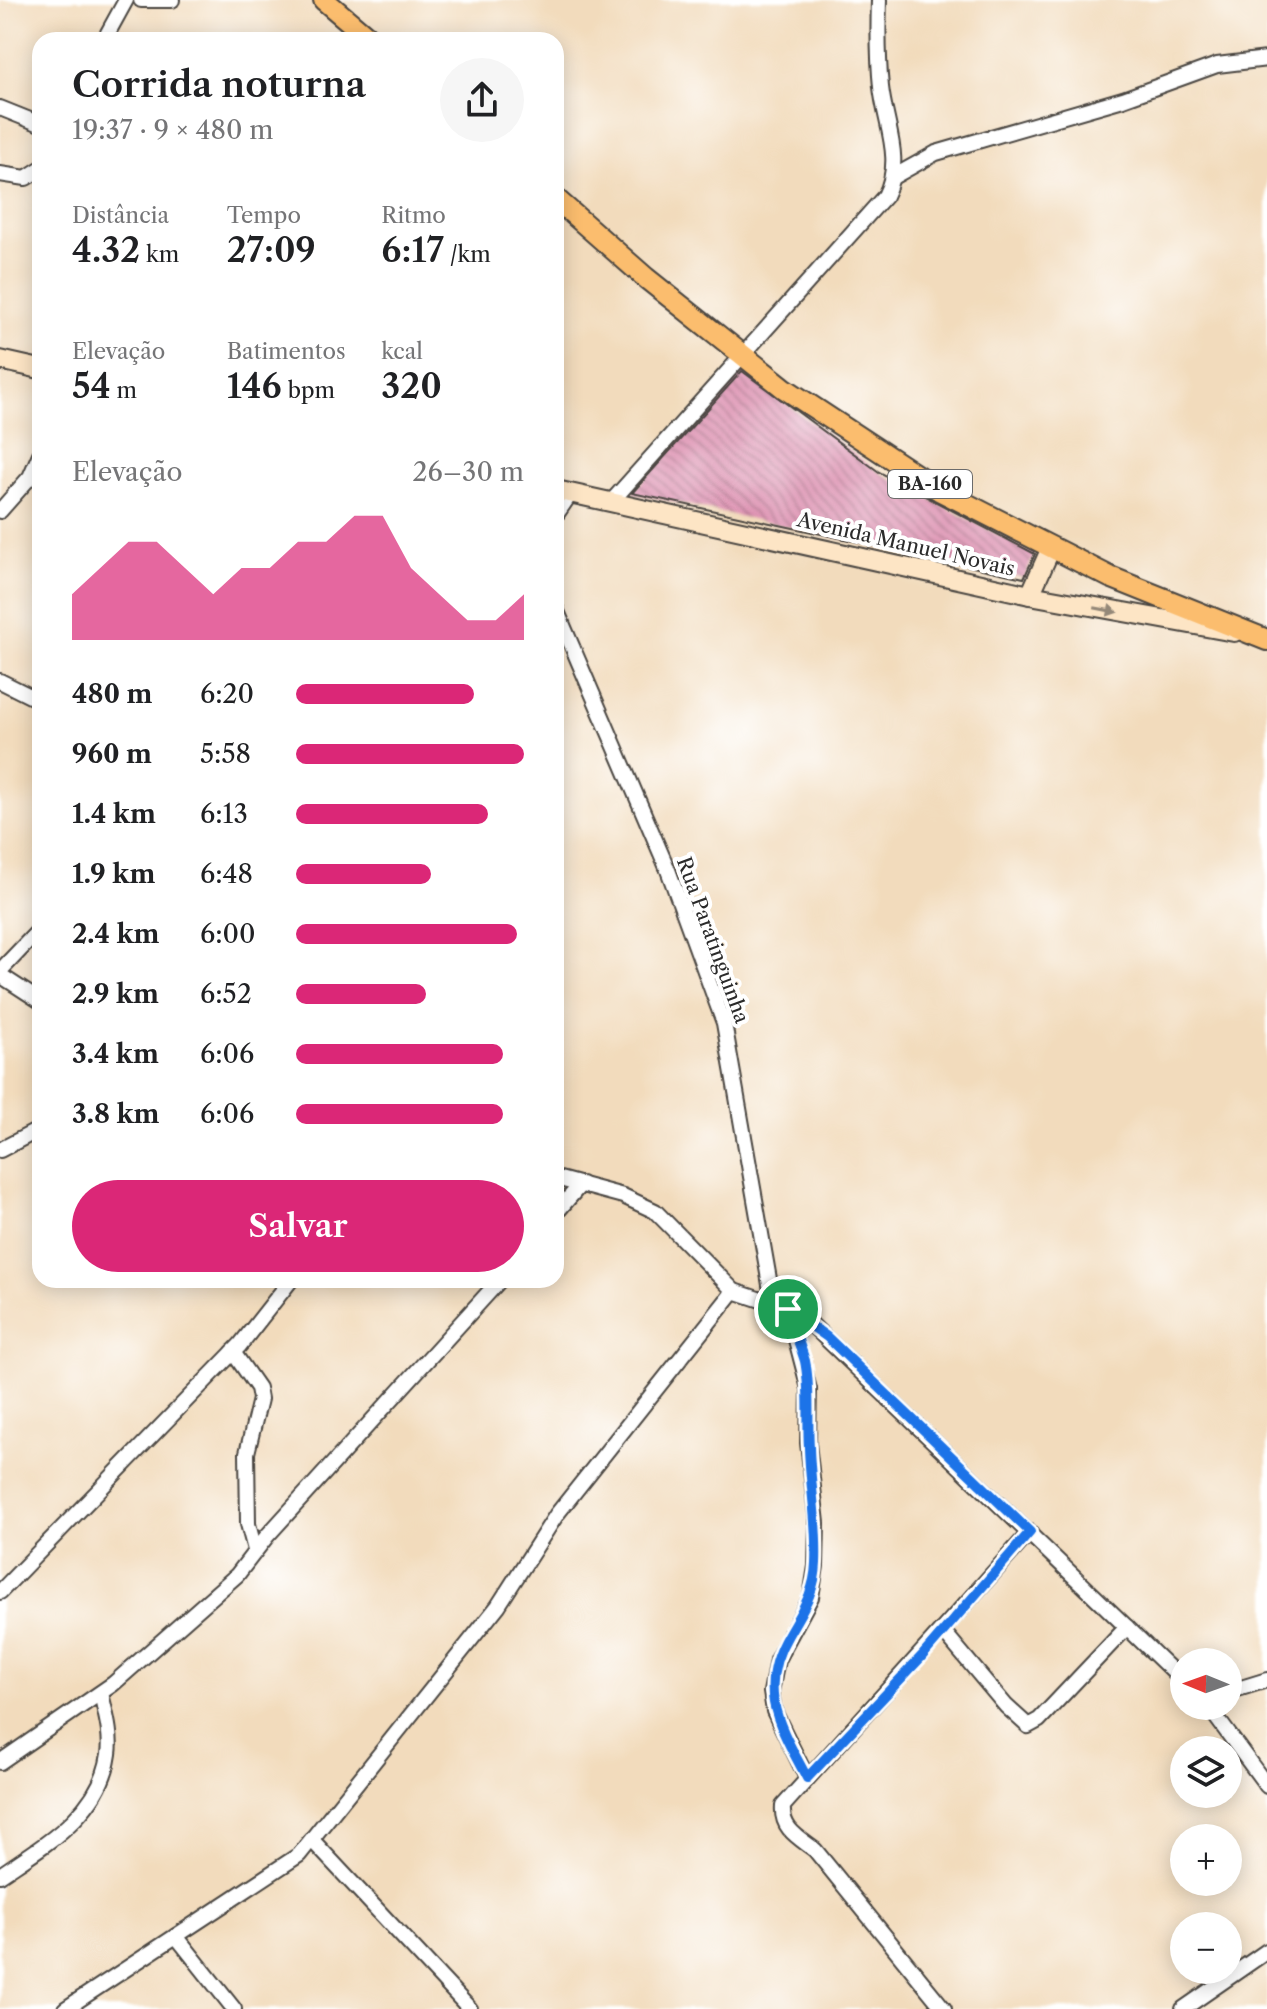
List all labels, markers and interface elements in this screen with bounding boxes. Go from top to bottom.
button: share [440,58,524,142]
text: Corrida noturna [72,62,366,106]
text: 19:37 · 9 × 480 m [72,114,274,146]
text: Distância [72,202,169,229]
text: Tempo [227,202,301,229]
text: Ritmo [381,202,446,229]
text: 4.32 [72,229,140,271]
text: 27:09 [227,229,316,271]
text: 6:17 [381,229,444,271]
text: km [140,241,179,268]
text: /km [444,241,491,268]
text: Elevação [72,338,165,365]
text: Batimentos [227,338,346,365]
text: kcal [381,338,423,365]
text: 54 [72,365,111,407]
text: 146 [227,365,282,407]
text: 320 [381,365,442,407]
text: m [111,377,137,404]
text: bpm [282,377,335,404]
text: Elevação [72,456,182,488]
text: 26–30 m [413,456,524,488]
road number: BA-160 [888,470,972,498]
street label: Avenida Manuel Novais [794,507,1017,581]
one-way arrow [1094,605,1119,617]
text: 480 m [72,678,152,710]
text: 6:20 [200,678,254,710]
text: 960 m [72,738,152,770]
text: 5:58 [200,738,251,770]
text: 1.4 km [72,798,156,830]
text: 6:13 [200,798,248,830]
street label: Rua Paratinguinha [672,854,754,1027]
text: 1.9 km [72,858,155,890]
text: 6:48 [200,858,253,890]
text: 2.4 km [72,918,160,950]
text: 6:00 [200,918,255,950]
text: 2.9 km [72,978,159,1010]
text: 6:52 [200,978,252,1010]
text: 3.4 km [72,1038,159,1070]
text: 6:06 [200,1038,254,1070]
text: 3.8 km [72,1098,159,1130]
text: 6:06 [200,1098,254,1130]
button: Salvar [72,1180,524,1272]
pin [754,1275,822,1343]
icon: arrive [766,1287,810,1331]
north arrow [1170,1648,1242,1720]
map controls [1170,1648,1242,1984]
button: layers [1170,1736,1242,1808]
button: + [1170,1824,1242,1896]
button: − [1170,1912,1242,1984]

